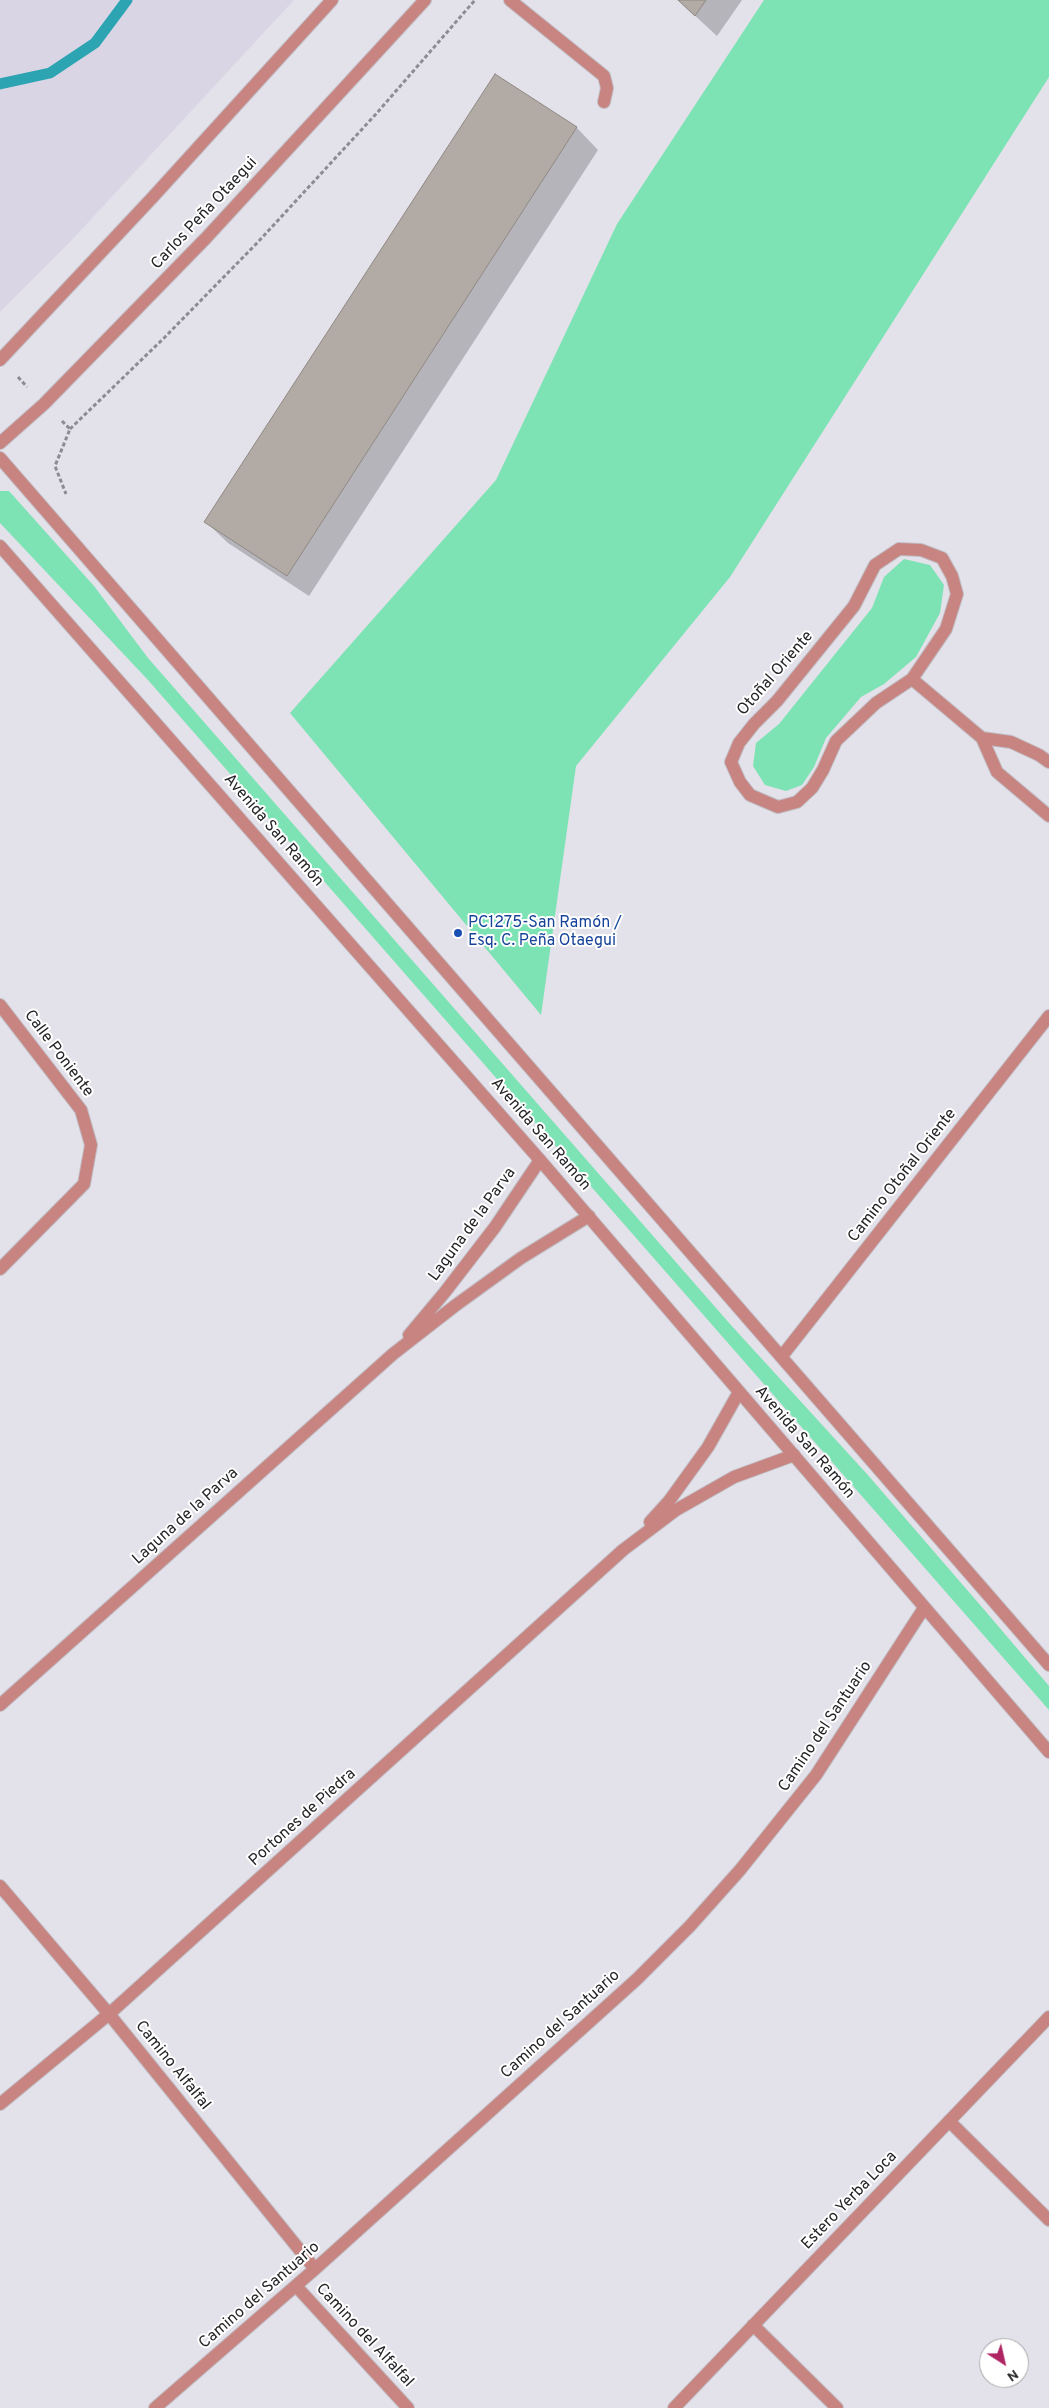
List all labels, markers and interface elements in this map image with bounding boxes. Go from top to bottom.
street label: Carlos Peña Otaegui [148,154,262,274]
street label: Otoñal Oriente [734,628,818,720]
street label: Avenida San Ramón [219,771,327,891]
place label: PC1275-San Ramón / Esq. C. Peña Otaegui [468,914,622,952]
marker: PC1275-San Ramón / Esq. C. Peña Otaegui [452,927,464,939]
street label: Calle Poniente [19,1007,97,1101]
street label: Avenida San Ramón [486,1075,594,1195]
street label: Camino Otoñal Oriente [845,1105,961,1247]
street label: Laguna de la Parva [425,1164,521,1286]
street label: Avenida San Ramón [750,1383,858,1503]
street label: Laguna de la Parva [129,1464,243,1570]
street label: Camino del Santuario [775,1658,877,1796]
street label: Portones de Piedra [246,1765,360,1871]
street label: Camino del Santuario [498,1966,624,2084]
street label: Camino Alfalfal [130,2017,214,2115]
street label: Estero Yerba Loca [798,2148,902,2254]
street label: Camino del Santuario [196,2238,324,2354]
street label: Camino del Alfalfal [311,2280,417,2392]
north arrow [979,2338,1029,2388]
text: N [1003,2365,1021,2385]

